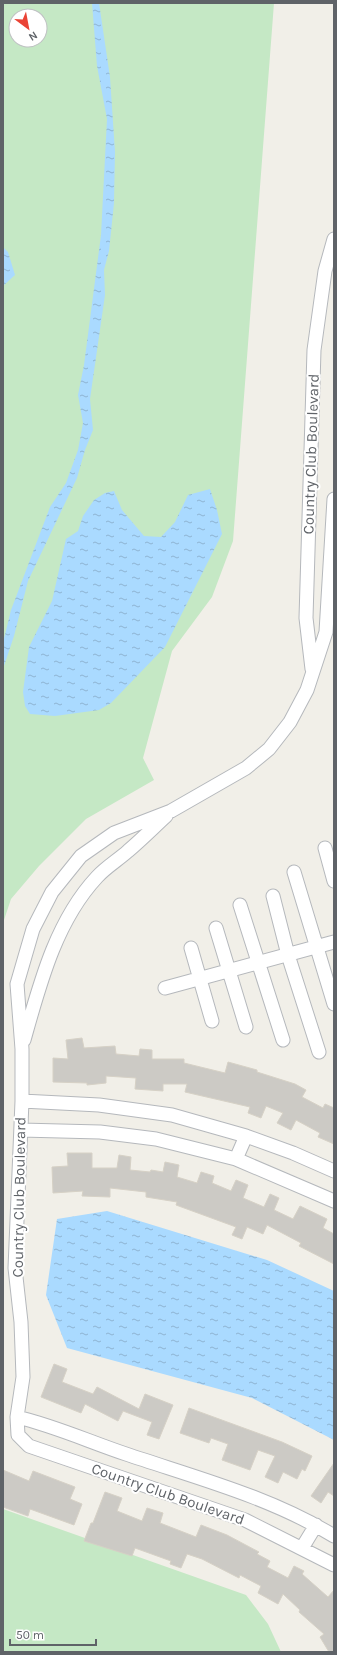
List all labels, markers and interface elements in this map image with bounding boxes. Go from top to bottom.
north arrow [8,8,48,48]
text: N [26,28,40,44]
street label: Country Club Boulevard [299,373,323,535]
street label: Country Club Boulevard [9,1117,29,1277]
street label: Country Club Boulevard [89,1459,247,1529]
scale bar [10,1621,96,1647]
text: 50 m [16,1628,44,1642]

